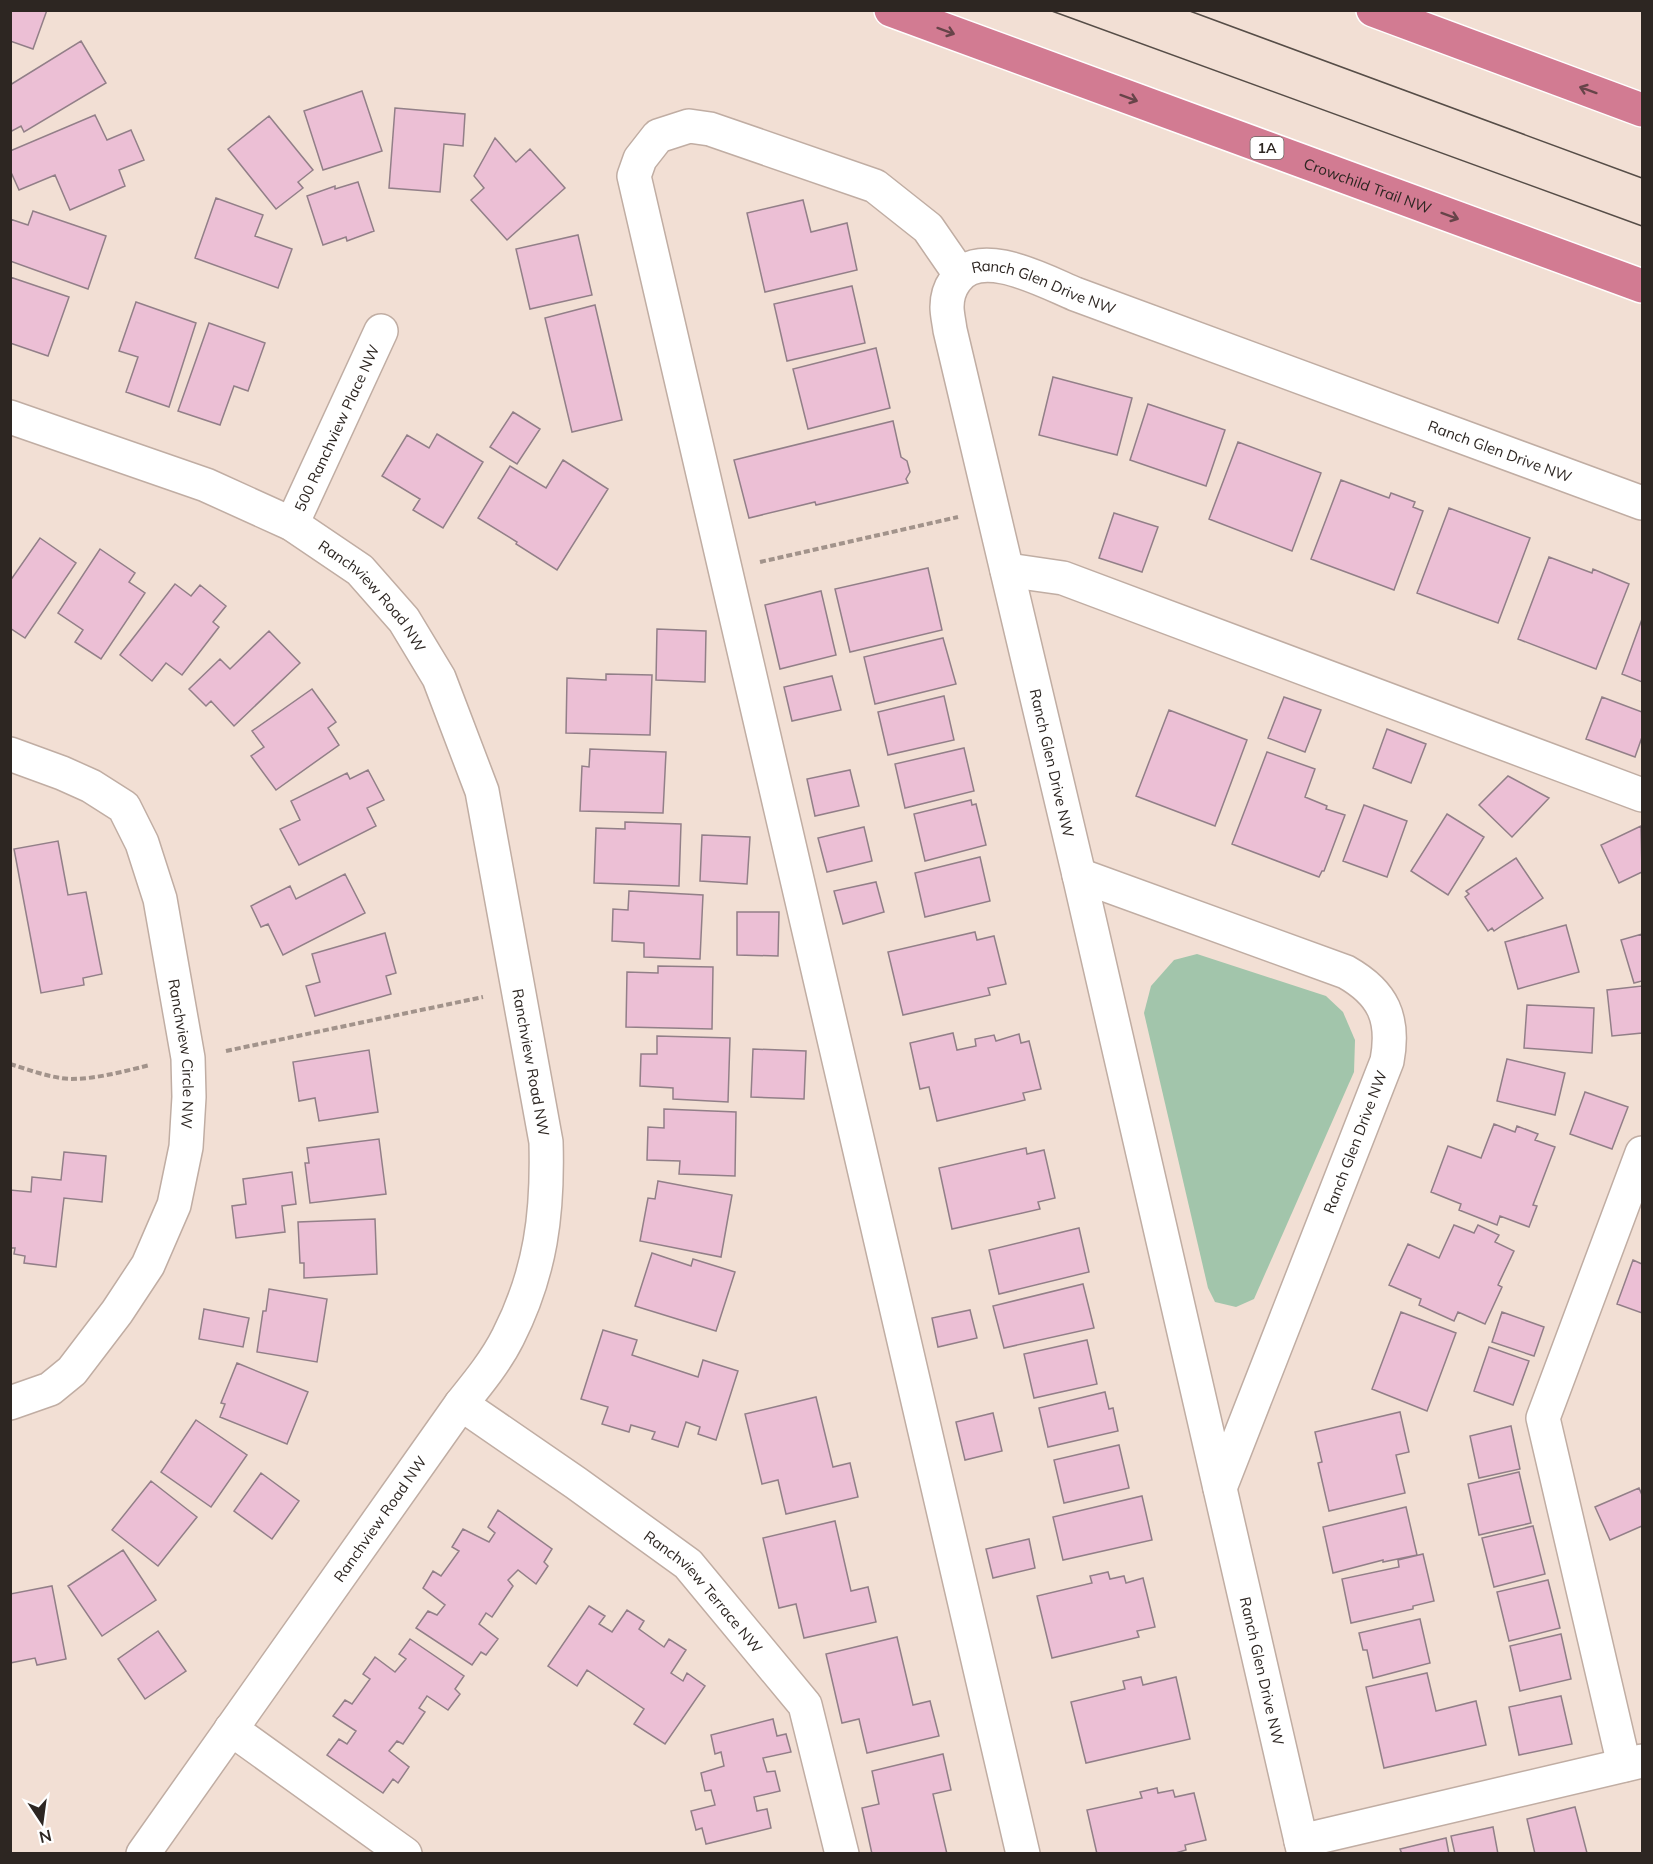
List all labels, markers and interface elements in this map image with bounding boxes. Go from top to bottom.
one-way arrow [936,26,955,37]
one-way arrow [1579,83,1597,94]
one-way arrow [1119,93,1138,104]
road number: 1A [1250,137,1284,159]
street label: Crowchild Trail NW [1301,153,1435,217]
one-way arrow [1440,211,1459,222]
street label: Ranch Glen Drive NW [969,256,1119,318]
street label: 500 Ranchview Place NW [290,341,383,514]
street label: Ranch Glen Drive NW [1426,416,1575,486]
street label: Ranchview Road NW [315,535,430,655]
street label: Ranch Glen Drive NW [1026,687,1078,839]
street label: Ranchview Circle NW [165,977,198,1130]
street label: Ranchview Road NW [509,987,554,1138]
street label: Ranch Glen Drive NW [1319,1067,1391,1216]
street label: Ranchview Road NW [329,1452,431,1586]
street label: Ranchview Terrace NW [640,1526,767,1657]
street label: Ranch Glen Drive NW [1236,1595,1288,1747]
north arrow [12,1792,72,1852]
text: N [37,1826,54,1848]

